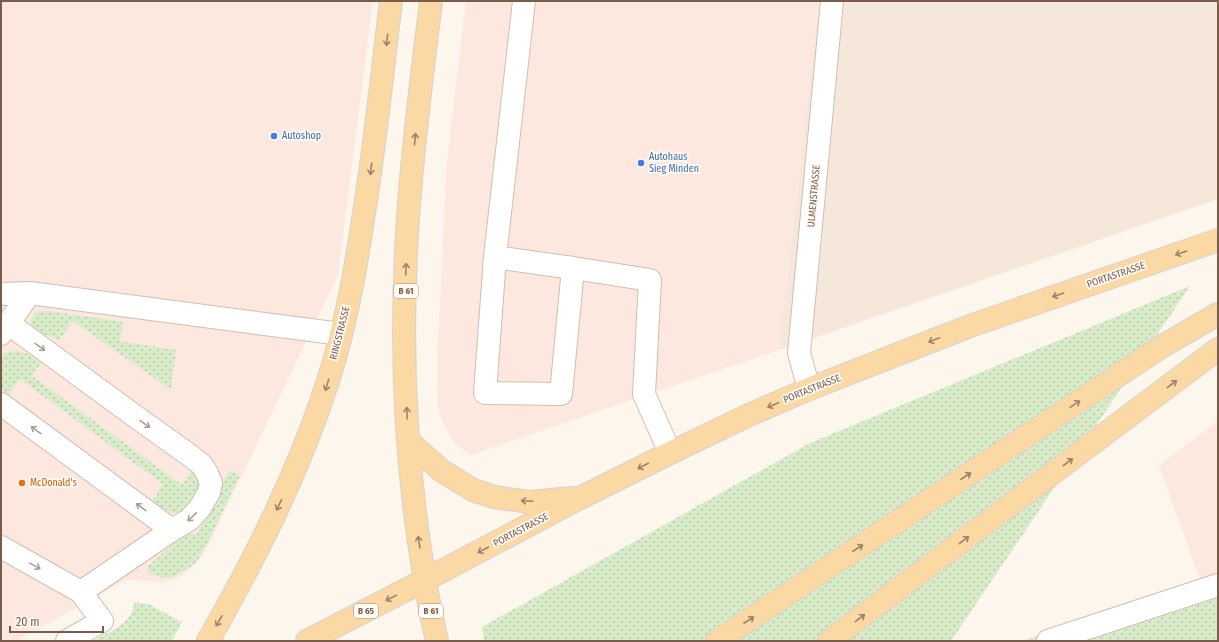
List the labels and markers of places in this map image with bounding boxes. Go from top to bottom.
place label: Autoshop [282,130,321,142]
marker: Autoshop [269,131,279,141]
place label: Autohaus Sieg Minden [649,151,699,175]
marker: Autohaus Sieg Minden [636,158,646,168]
place label: McDonald's [30,477,77,489]
marker: McDonald's [17,478,27,488]

